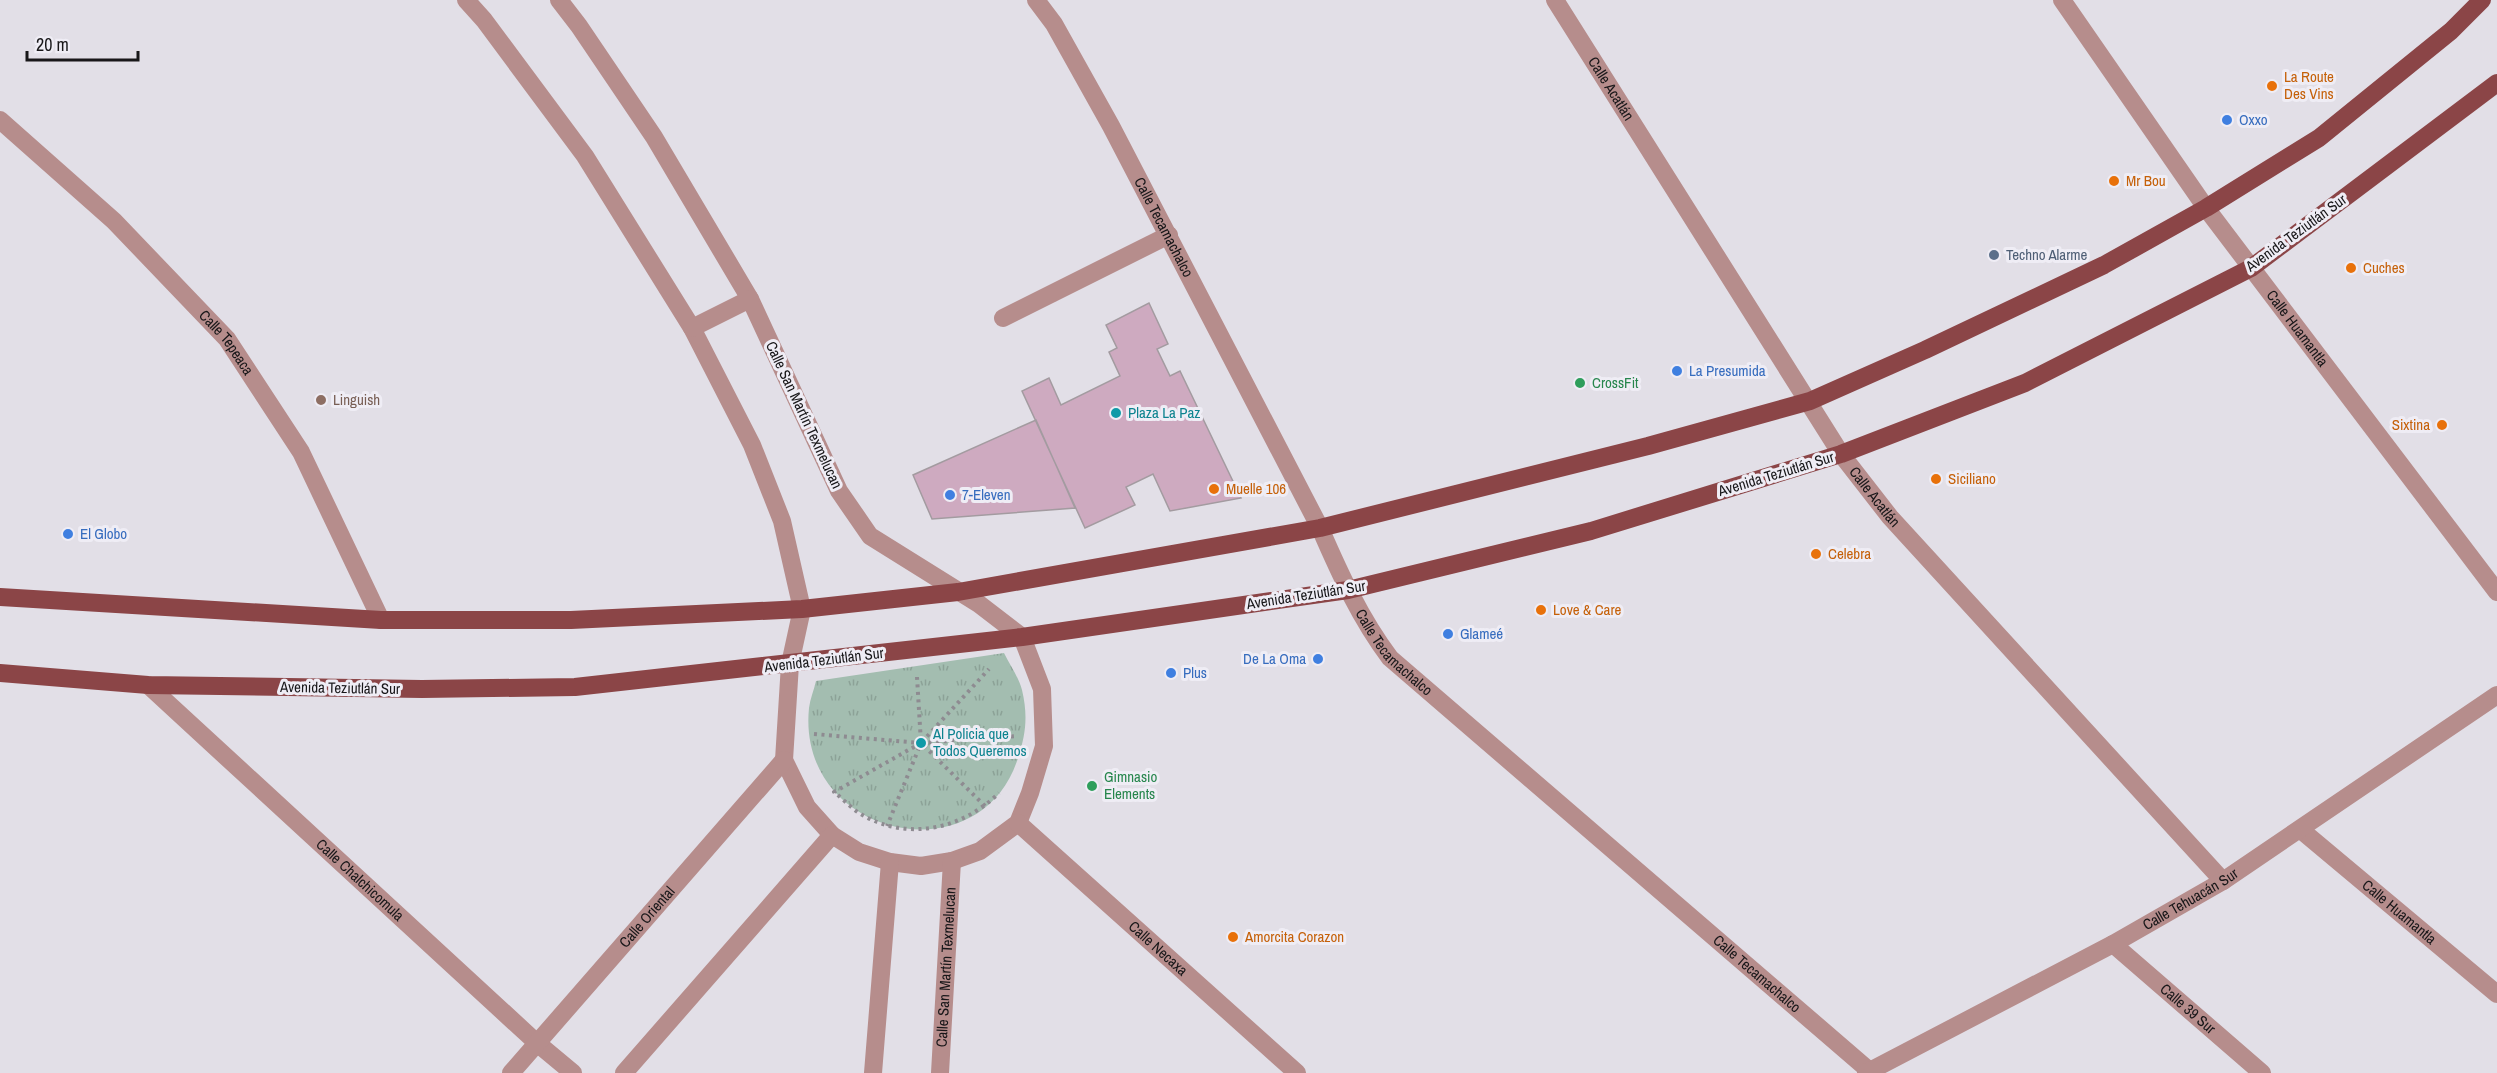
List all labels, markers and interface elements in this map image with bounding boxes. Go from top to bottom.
scale bar [27,24,138,62]
text: 20 m [36,32,69,57]
street label: Calle Acatlán [1583,53,1639,125]
place label: La Route Des Vins [2284,66,2334,104]
marker: La Route Des Vins [2265,79,2279,93]
place label: Oxxo [2239,109,2268,130]
marker: Oxxo [2220,113,2234,127]
place label: Mr Bou [2126,170,2166,191]
street label: Calle Tecamachalco [1129,173,1199,281]
marker: Mr Bou [2107,174,2121,188]
street label: Avenida Teziutlán Sur [2240,189,2350,277]
place label: Techno Alarme [2006,244,2088,265]
marker: Techno Alarme [1987,248,2001,262]
place label: Cuches [2363,257,2405,278]
marker: Cuches [2344,261,2358,275]
street label: Calle Huamantla [2262,285,2334,371]
street label: Calle Tepeaca [194,305,259,379]
street label: Calle San Martín Texmelucan [761,338,848,492]
place label: La Presumida [1689,360,1766,381]
marker: La Presumida [1670,364,1684,378]
place label: CrossFit [1592,372,1639,393]
marker: CrossFit [1573,376,1587,390]
place label: Linguish [333,389,380,410]
marker: Linguish [314,393,328,407]
place label: Plaza La Paz [1128,402,1200,423]
marker: Plaza La Paz [1109,406,1123,420]
place label: Sixtina [2392,414,2430,435]
marker: Sixtina [2435,418,2449,432]
street label: Avenida Teziutlán Sur [1714,446,1836,501]
street label: Calle Acatlán [1844,462,1905,532]
place label: Siciliano [1948,468,1996,489]
marker: Siciliano [1929,472,1943,486]
place label: Muelle 106 [1226,478,1286,499]
marker: Muelle 106 [1207,482,1221,496]
place label: 7-Eleven [962,484,1011,505]
marker: 7-Eleven [943,488,957,502]
place label: El Globo [80,523,127,544]
marker: El Globo [61,527,75,541]
place label: Celebra [1828,543,1871,564]
marker: Celebra [1809,547,1823,561]
street label: Avenida Teziutlán Sur [1244,575,1367,614]
place label: Love & Care [1553,599,1622,620]
marker: Love & Care [1534,603,1548,617]
street label: Calle Tecamachalco [1351,605,1437,700]
place label: Glameé [1460,623,1503,644]
marker: Glameé [1441,627,1455,641]
street label: Avenida Teziutlán Sur [762,642,885,677]
place label: De La Oma [1243,648,1306,669]
marker: De La Oma [1311,652,1325,666]
place label: Plus [1183,662,1207,683]
marker: Plus [1164,666,1178,680]
street label: Avenida Teziutlán Sur [279,676,400,699]
place label: Al Policia que Todos Queremos [932,723,1027,761]
marker: Al Policia que Todos Queremos [914,736,928,750]
place label: Gimnasio Elements [1104,766,1157,804]
marker: Gimnasio Elements [1085,779,1099,793]
street label: Calle Chalchicomula [312,834,409,926]
street label: Calle Tehuacán Sur [2139,863,2242,935]
street label: Calle Huamantla [2358,875,2441,949]
street label: Calle Oriental [614,881,679,952]
street label: Calle San Martín Texmelucan [930,886,961,1048]
street label: Calle Necaxa [1124,916,1193,980]
place label: Amorcita Corazon [1244,926,1344,947]
marker: Amorcita Corazon [1226,930,1240,944]
street label: Calle Tecamachalco [1709,930,1806,1017]
street label: Calle 39 Sur [2156,978,2221,1039]

